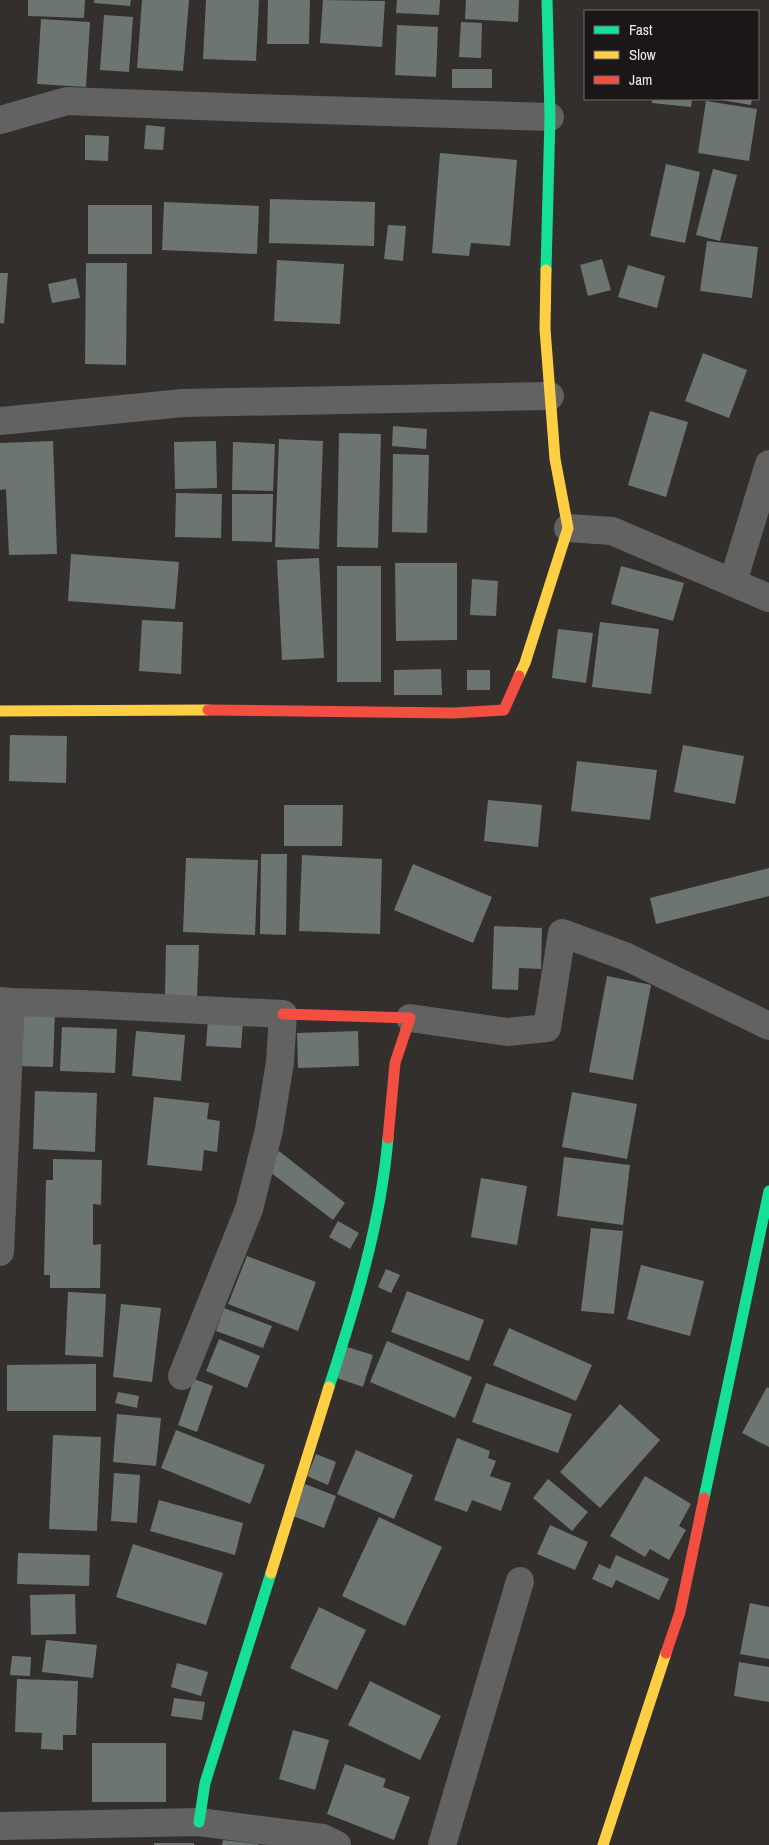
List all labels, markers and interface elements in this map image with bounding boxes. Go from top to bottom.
legend [584,10,759,100]
text: Fast [629,19,653,40]
text: Slow [629,44,656,65]
text: Jam [629,69,652,90]

